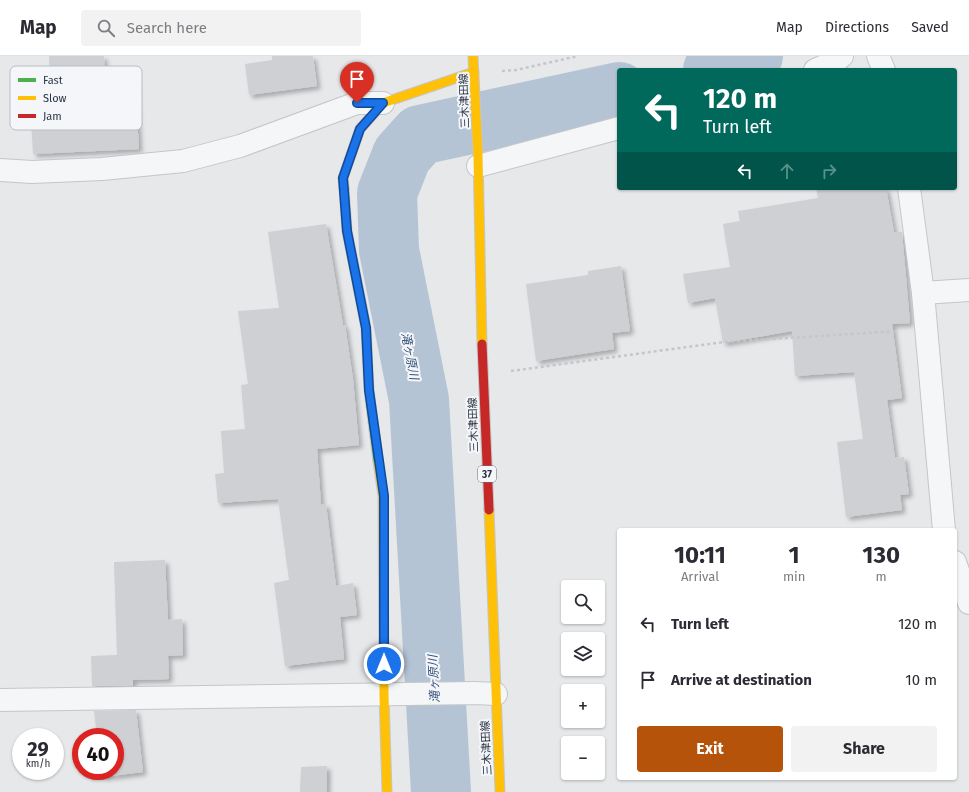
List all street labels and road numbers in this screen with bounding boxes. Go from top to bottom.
street label: 三木津田線 [457,73,472,129]
street label: 三木津田線 [466,397,481,453]
road number: 37 [478,466,496,482]
street label: 三木津田線 [479,720,494,776]

